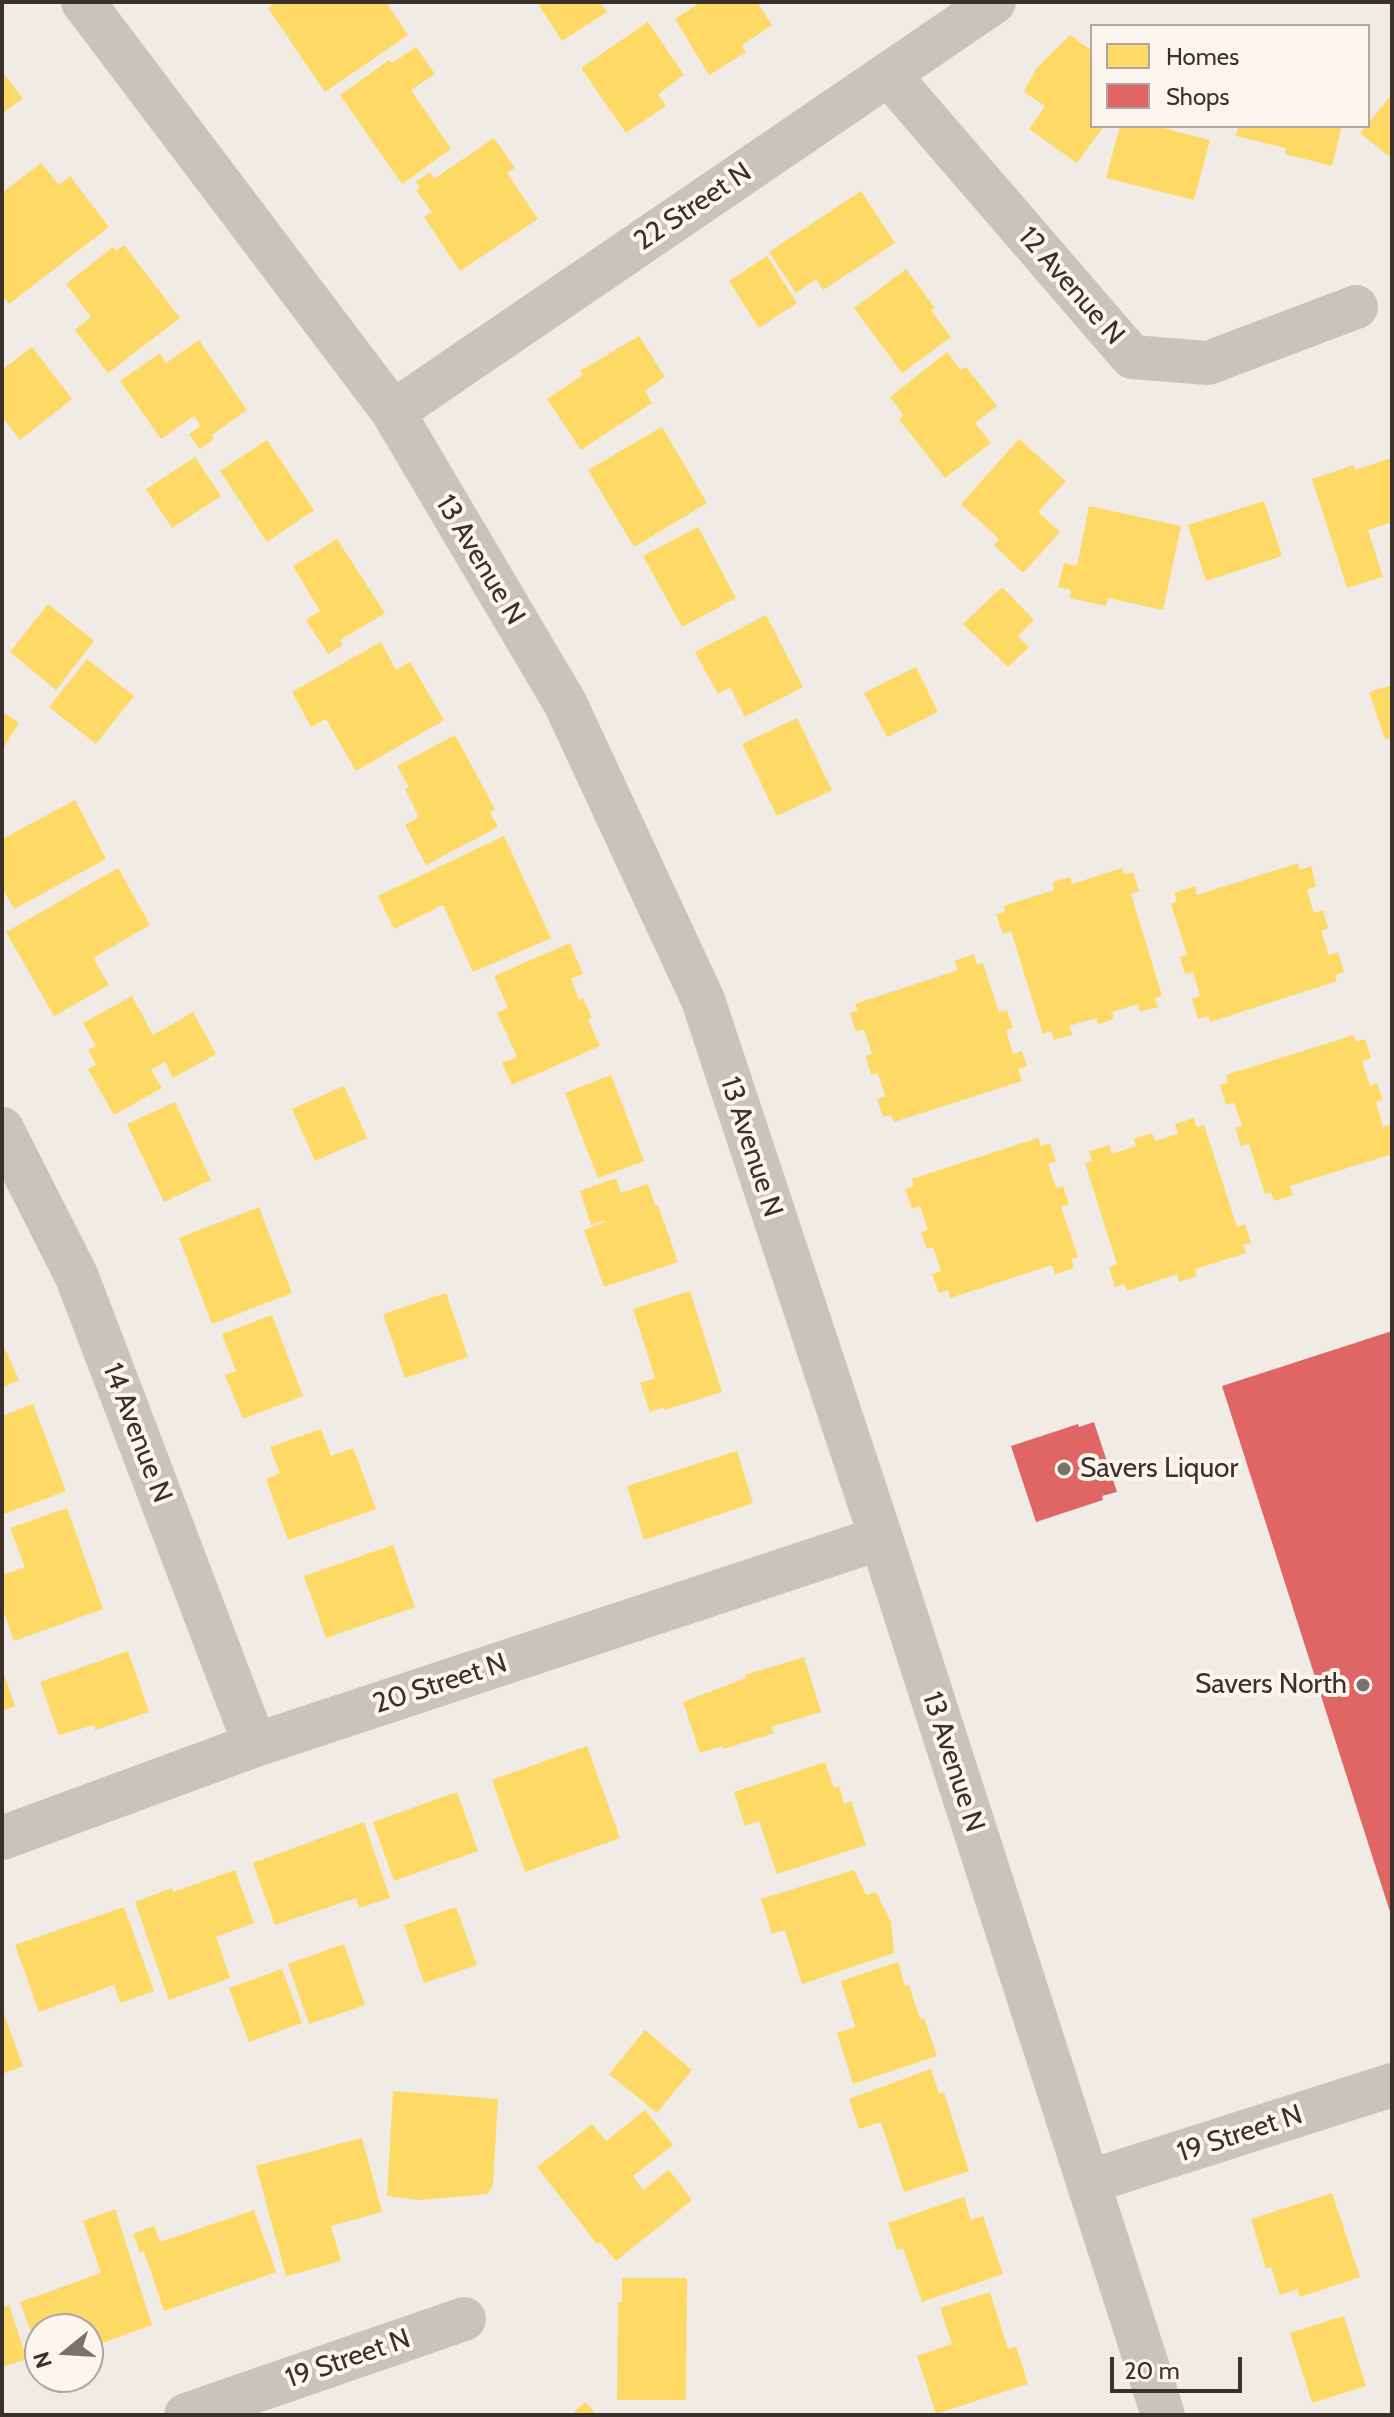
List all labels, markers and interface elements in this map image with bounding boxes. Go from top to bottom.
legend [1090,24,1370,128]
text: Homes [1166,42,1239,71]
text: Shops [1166,82,1229,111]
street label: 22 Street N [628,156,758,258]
street label: 12 Avenue N [1011,220,1131,352]
street label: 13 Avenue N [428,489,532,631]
street label: 13 Avenue N [713,1073,789,1221]
street label: 14 Avenue N [95,1359,179,1507]
place label: Savers Liquor [1080,1452,1238,1486]
marker: Savers Liquor [1055,1460,1073,1478]
street label: 20 Street N [369,1647,511,1721]
place label: Savers North [1195,1668,1347,1702]
marker: Savers North [1354,1676,1372,1694]
street label: 13 Avenue N [915,1688,991,1836]
street label: 19 Street N [1173,2098,1307,2170]
north arrow [24,2313,104,2393]
street label: 19 Street N [281,2322,415,2396]
scale bar [1114,2341,1246,2391]
text: N [27,2348,58,2372]
text: 20 m [1124,2356,1180,2385]

